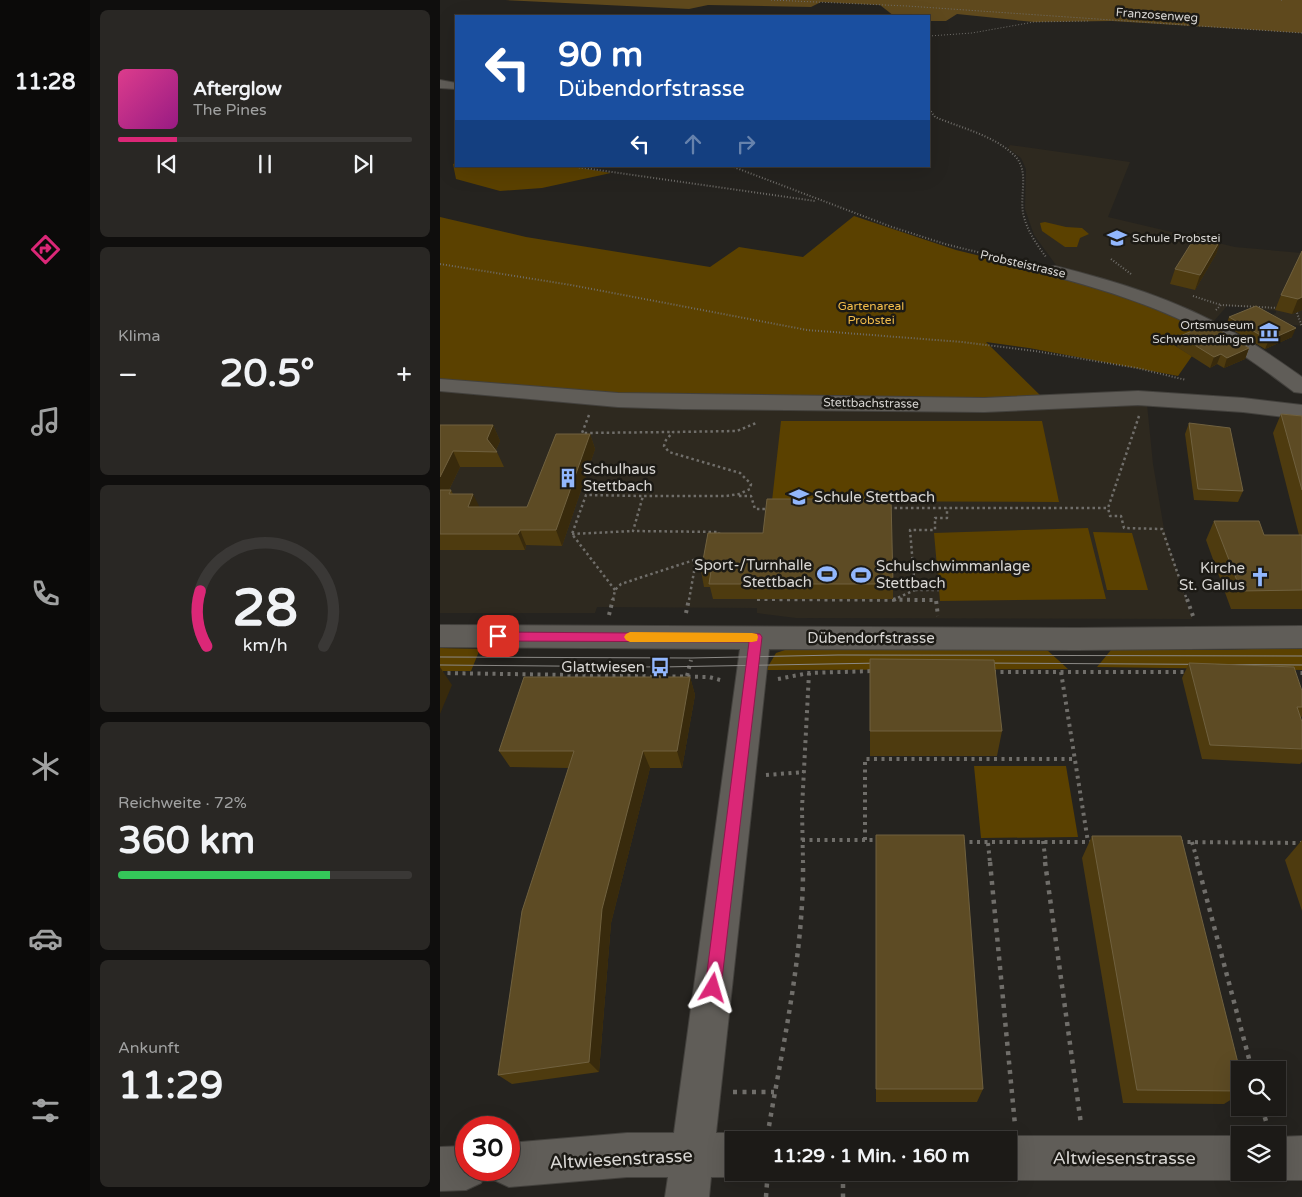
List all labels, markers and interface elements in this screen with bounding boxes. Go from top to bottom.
street label: Franzosenweg [1115,5,1199,25]
text: 90 m [558,34,643,76]
icon: left [475,35,540,100]
text: 11:28 [15,69,75,95]
text: Dübendorfstrasse [558,76,745,102]
text: Afterglow [193,78,282,100]
text: The Pines [193,100,267,120]
icon: left [626,130,654,158]
icon: ahead [679,130,707,158]
icon: right [732,130,760,158]
icon: previous [153,150,181,178]
icon: pause [251,150,279,178]
icon: next [349,150,377,178]
school or university icon: Schule Probstei [1106,227,1128,249]
place label: Schule Probstei [1132,231,1221,245]
icon: directions [28,232,63,267]
street label: Probsteistrasse [979,247,1067,281]
park label: Gartenareal Probstei [838,299,904,327]
place label: Ortsmuseum Schwamendingen [1152,318,1254,346]
museum icon: Ortsmuseum Schwamendingen [1258,321,1280,343]
text: Klima [118,326,160,346]
text: 20.5° [220,351,315,397]
text: − [118,358,138,392]
text: + [396,358,412,392]
street label: Stettbachstrasse [823,395,919,411]
icon: music [28,404,63,439]
place label: Schulhaus Stettbach [583,460,656,495]
building icon: Schulhaus Stettbach [557,467,579,489]
school or university icon: Schule Stettbach [788,486,810,508]
place label: Schule Stettbach [814,488,935,506]
place label: Sport-/Turnhalle Stettbach [694,556,812,591]
place label: Schulschwimmanlage Stettbach [876,557,1030,592]
place label: Kirche St. Gallus [1179,559,1245,594]
sports icon: Sport-/Turnhalle Stettbach [816,563,838,585]
sports icon: Schulschwimmanlage Stettbach [850,564,872,586]
church icon: Kirche St. Gallus [1249,566,1271,588]
icon: phone [28,576,63,611]
text: 28 [232,577,298,640]
pin [477,615,519,657]
icon: arrive [484,622,512,650]
street label: Dübendorfstrasse [807,629,935,647]
text: km/h [243,635,287,656]
bus stop icon: Glattwiesen [649,656,671,678]
place label: Glattwiesen [561,658,645,676]
icon: climate [28,749,63,784]
text: Reichweite · 72% [118,793,247,813]
text: 360 km [118,818,255,864]
icon: car [28,921,63,956]
position arrow [686,961,738,1013]
text: Ankunft [118,1038,180,1058]
map controls [1231,1061,1286,1181]
button: search [1231,1061,1286,1116]
text: 11:29 [118,1063,223,1109]
icon: filters [28,1093,63,1128]
speed limit sign: 30 [455,1116,520,1181]
button: layers [1231,1126,1286,1181]
street label: Altwiesenstrasse [549,1144,693,1174]
text: 11:29 · 1 Min. · 160 m [773,1145,969,1167]
street label: Altwiesenstrasse [1052,1147,1196,1169]

